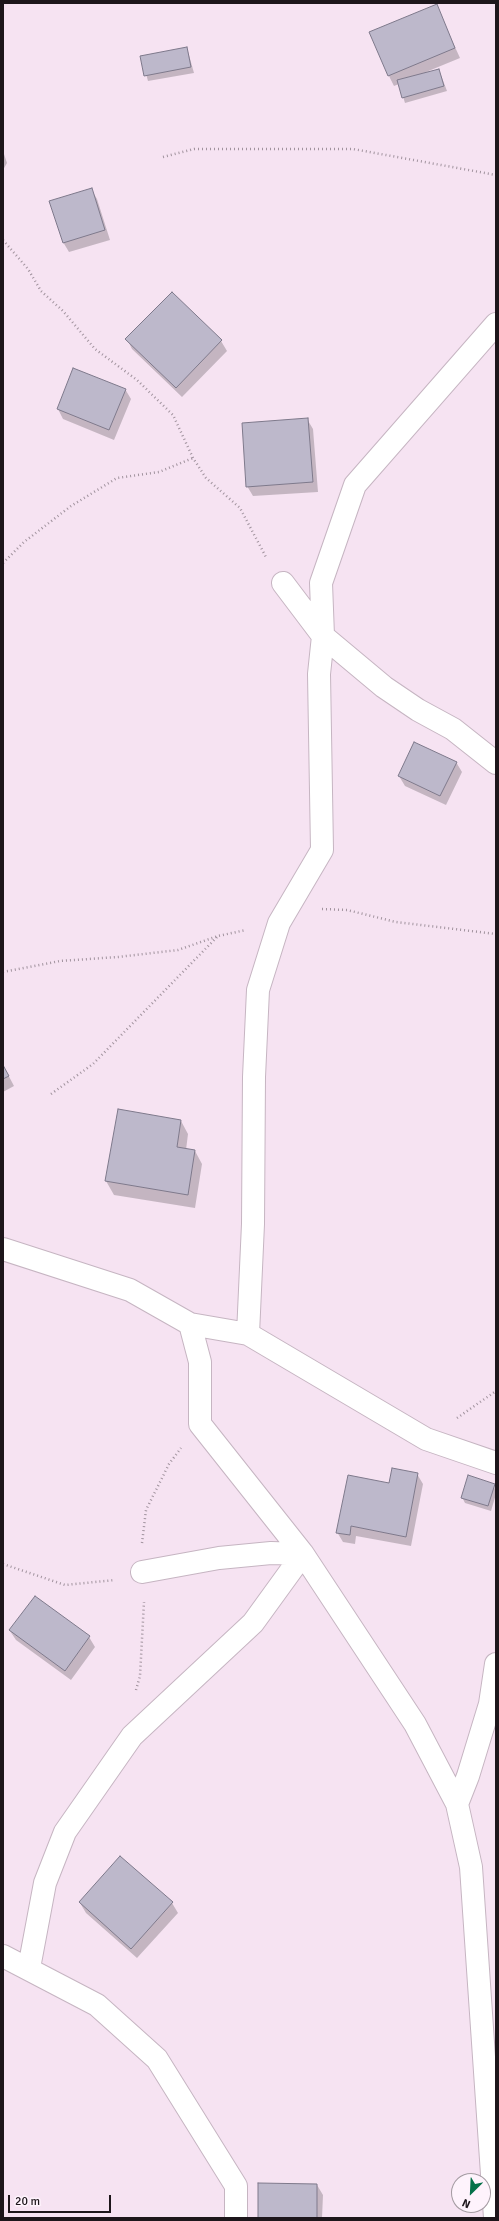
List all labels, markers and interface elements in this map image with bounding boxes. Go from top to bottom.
north arrow [451,2173,491,2213]
scale bar [10,2187,113,2213]
text: 20 m [15,2194,40,2209]
text: N [460,2196,472,2211]

